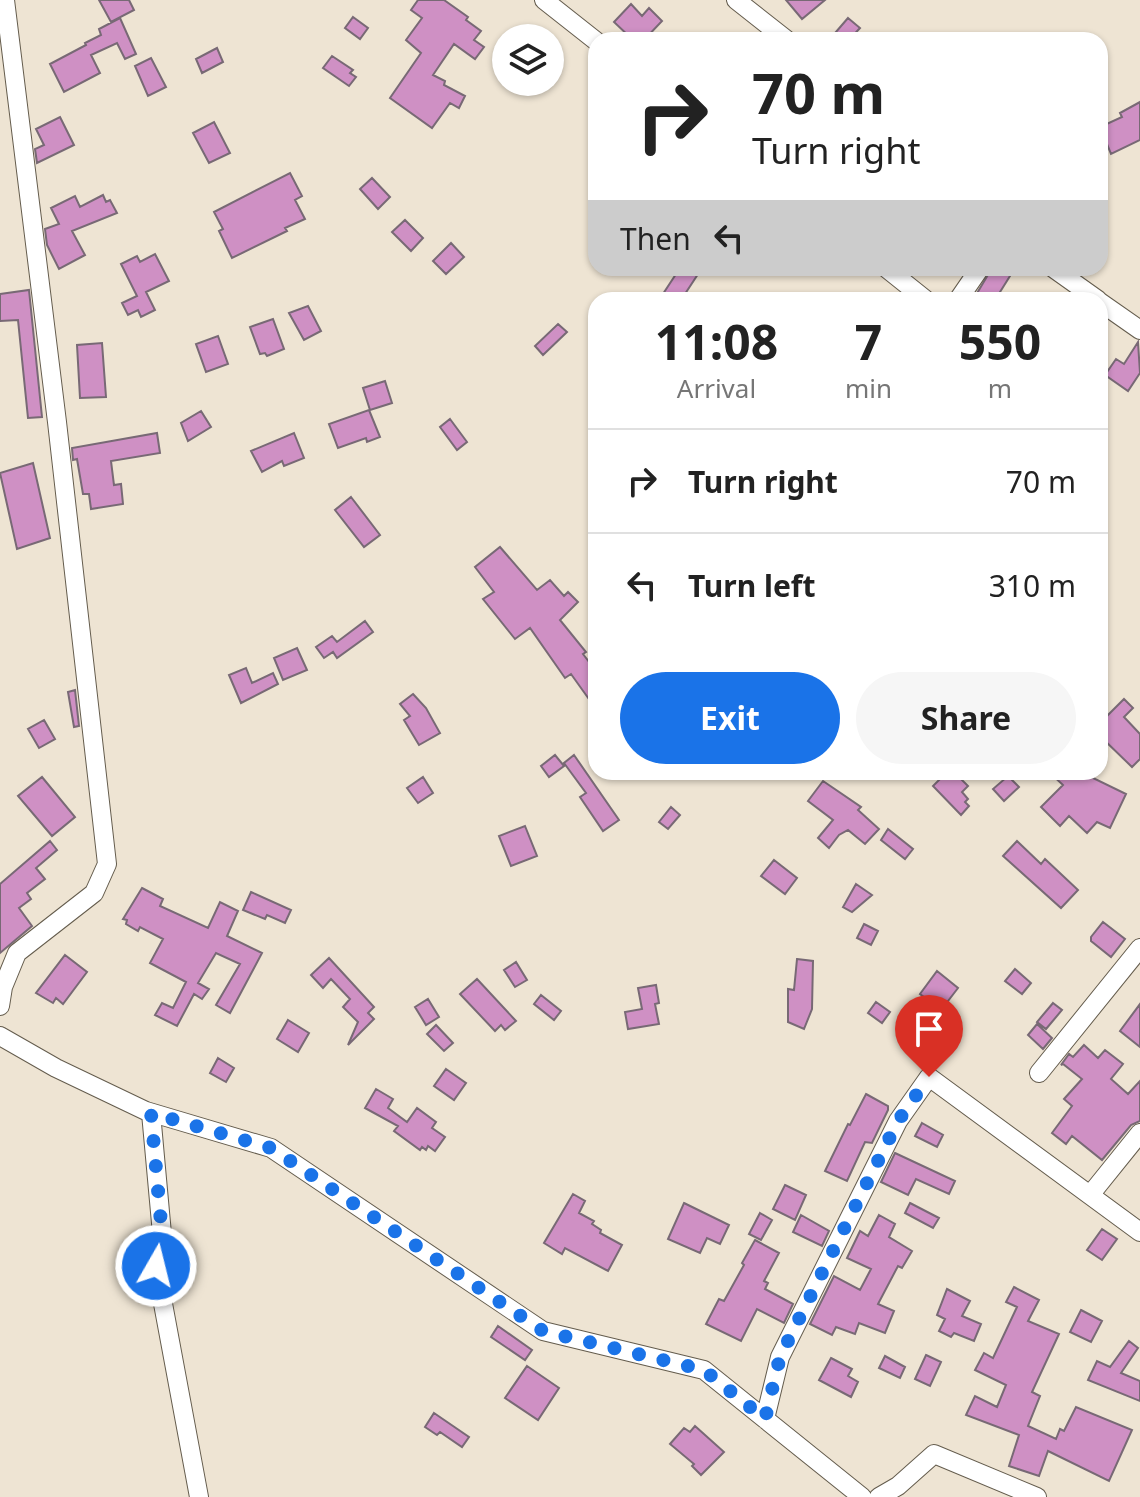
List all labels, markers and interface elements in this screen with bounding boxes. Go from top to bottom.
map controls [492,24,564,96]
button: layers [492,24,564,96]
text: 70 m [752,54,885,130]
icon: right [620,64,724,168]
text: Turn right [752,126,920,175]
icon: left [707,216,751,260]
text: Then [620,218,691,259]
text: 11:08 [655,309,778,374]
text: 7 [855,309,882,374]
text: 550 [959,309,1041,374]
text: Arrival [677,370,756,406]
text: min [845,370,892,406]
text: m [988,370,1012,406]
icon: right [620,459,664,503]
text: Turn right [688,461,838,502]
text: 70 m [1006,461,1076,502]
icon: left [620,563,664,607]
text: Turn left [688,565,816,606]
text: 310 m [989,565,1076,606]
button: Exit [620,672,840,764]
button: Share [856,672,1076,764]
pin [895,995,963,1077]
icon: arrive [907,1007,951,1051]
position arrow [114,1224,198,1308]

